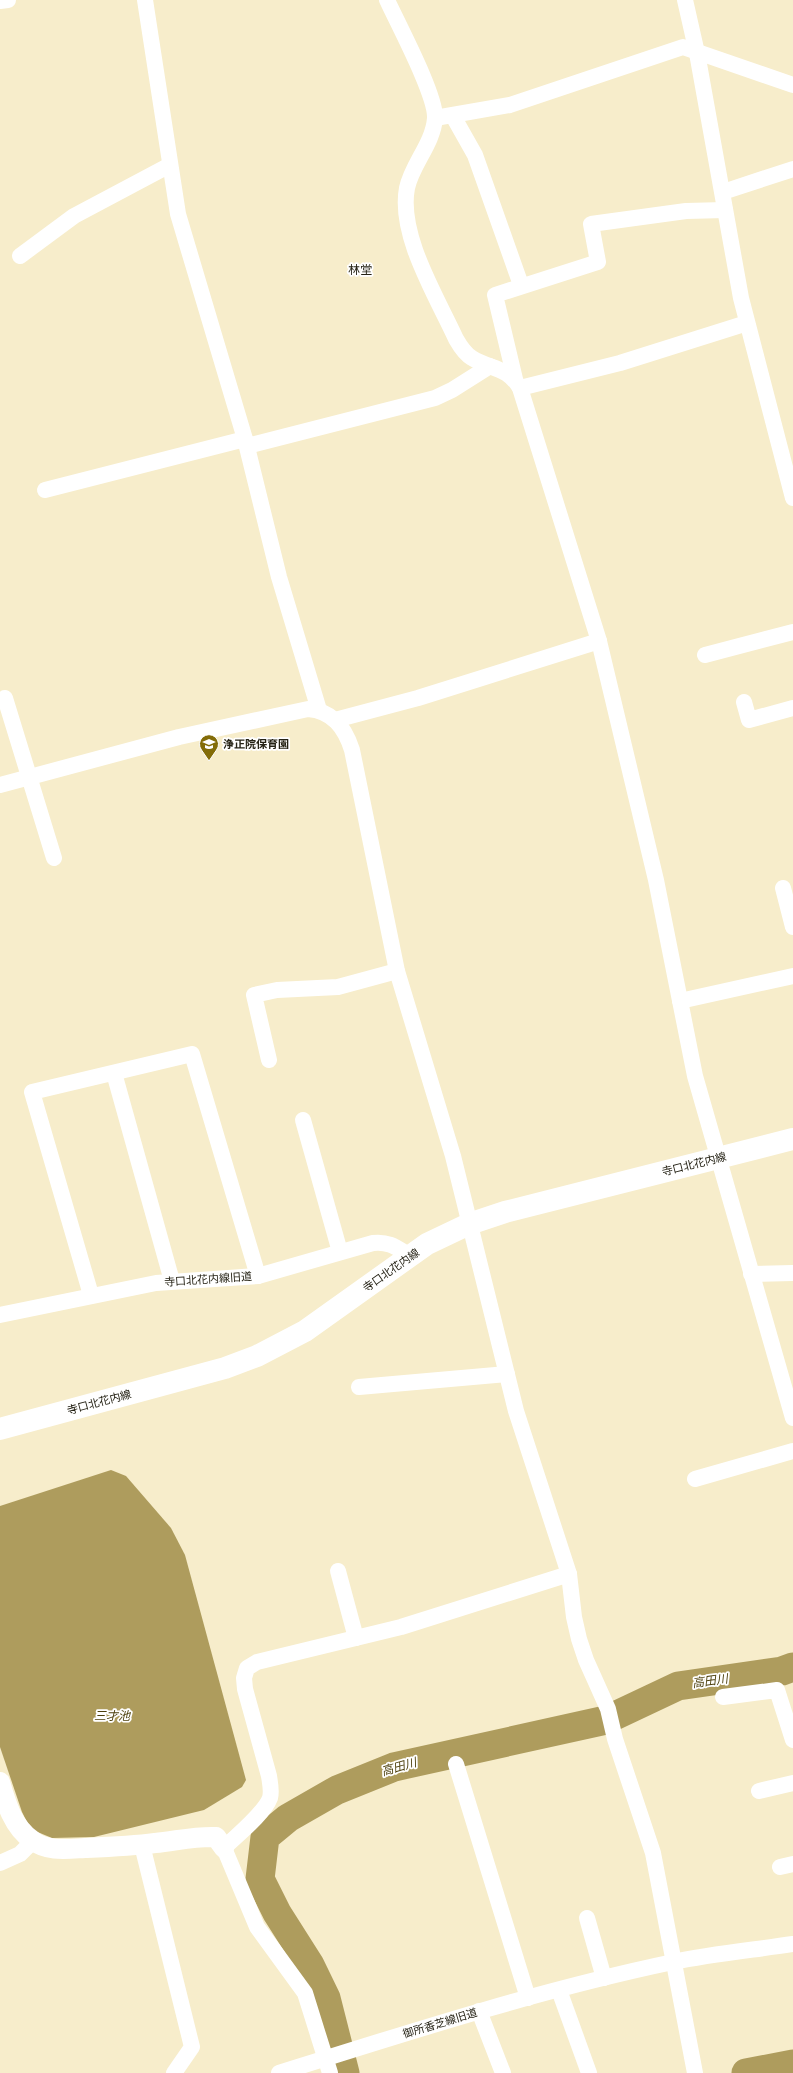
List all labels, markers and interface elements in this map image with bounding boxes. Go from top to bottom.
district label: 林堂 [348,262,372,278]
school or university icon: 浄正院保育園 [198,733,220,761]
place label: 浄正院保育園 [223,737,289,751]
street label: 寺口北花内線 [660,1149,728,1179]
street label: 寺口北花内線 [360,1245,422,1295]
street label: 寺口北花内線旧道 [164,1269,252,1289]
street label: 寺口北花内線 [65,1387,133,1417]
water label: 高田川 [691,1670,731,1691]
water label: 三才池 [94,1708,131,1724]
water label: 高田川 [379,1754,420,1780]
street label: 御所香芝線旧道 [400,2005,479,2041]

